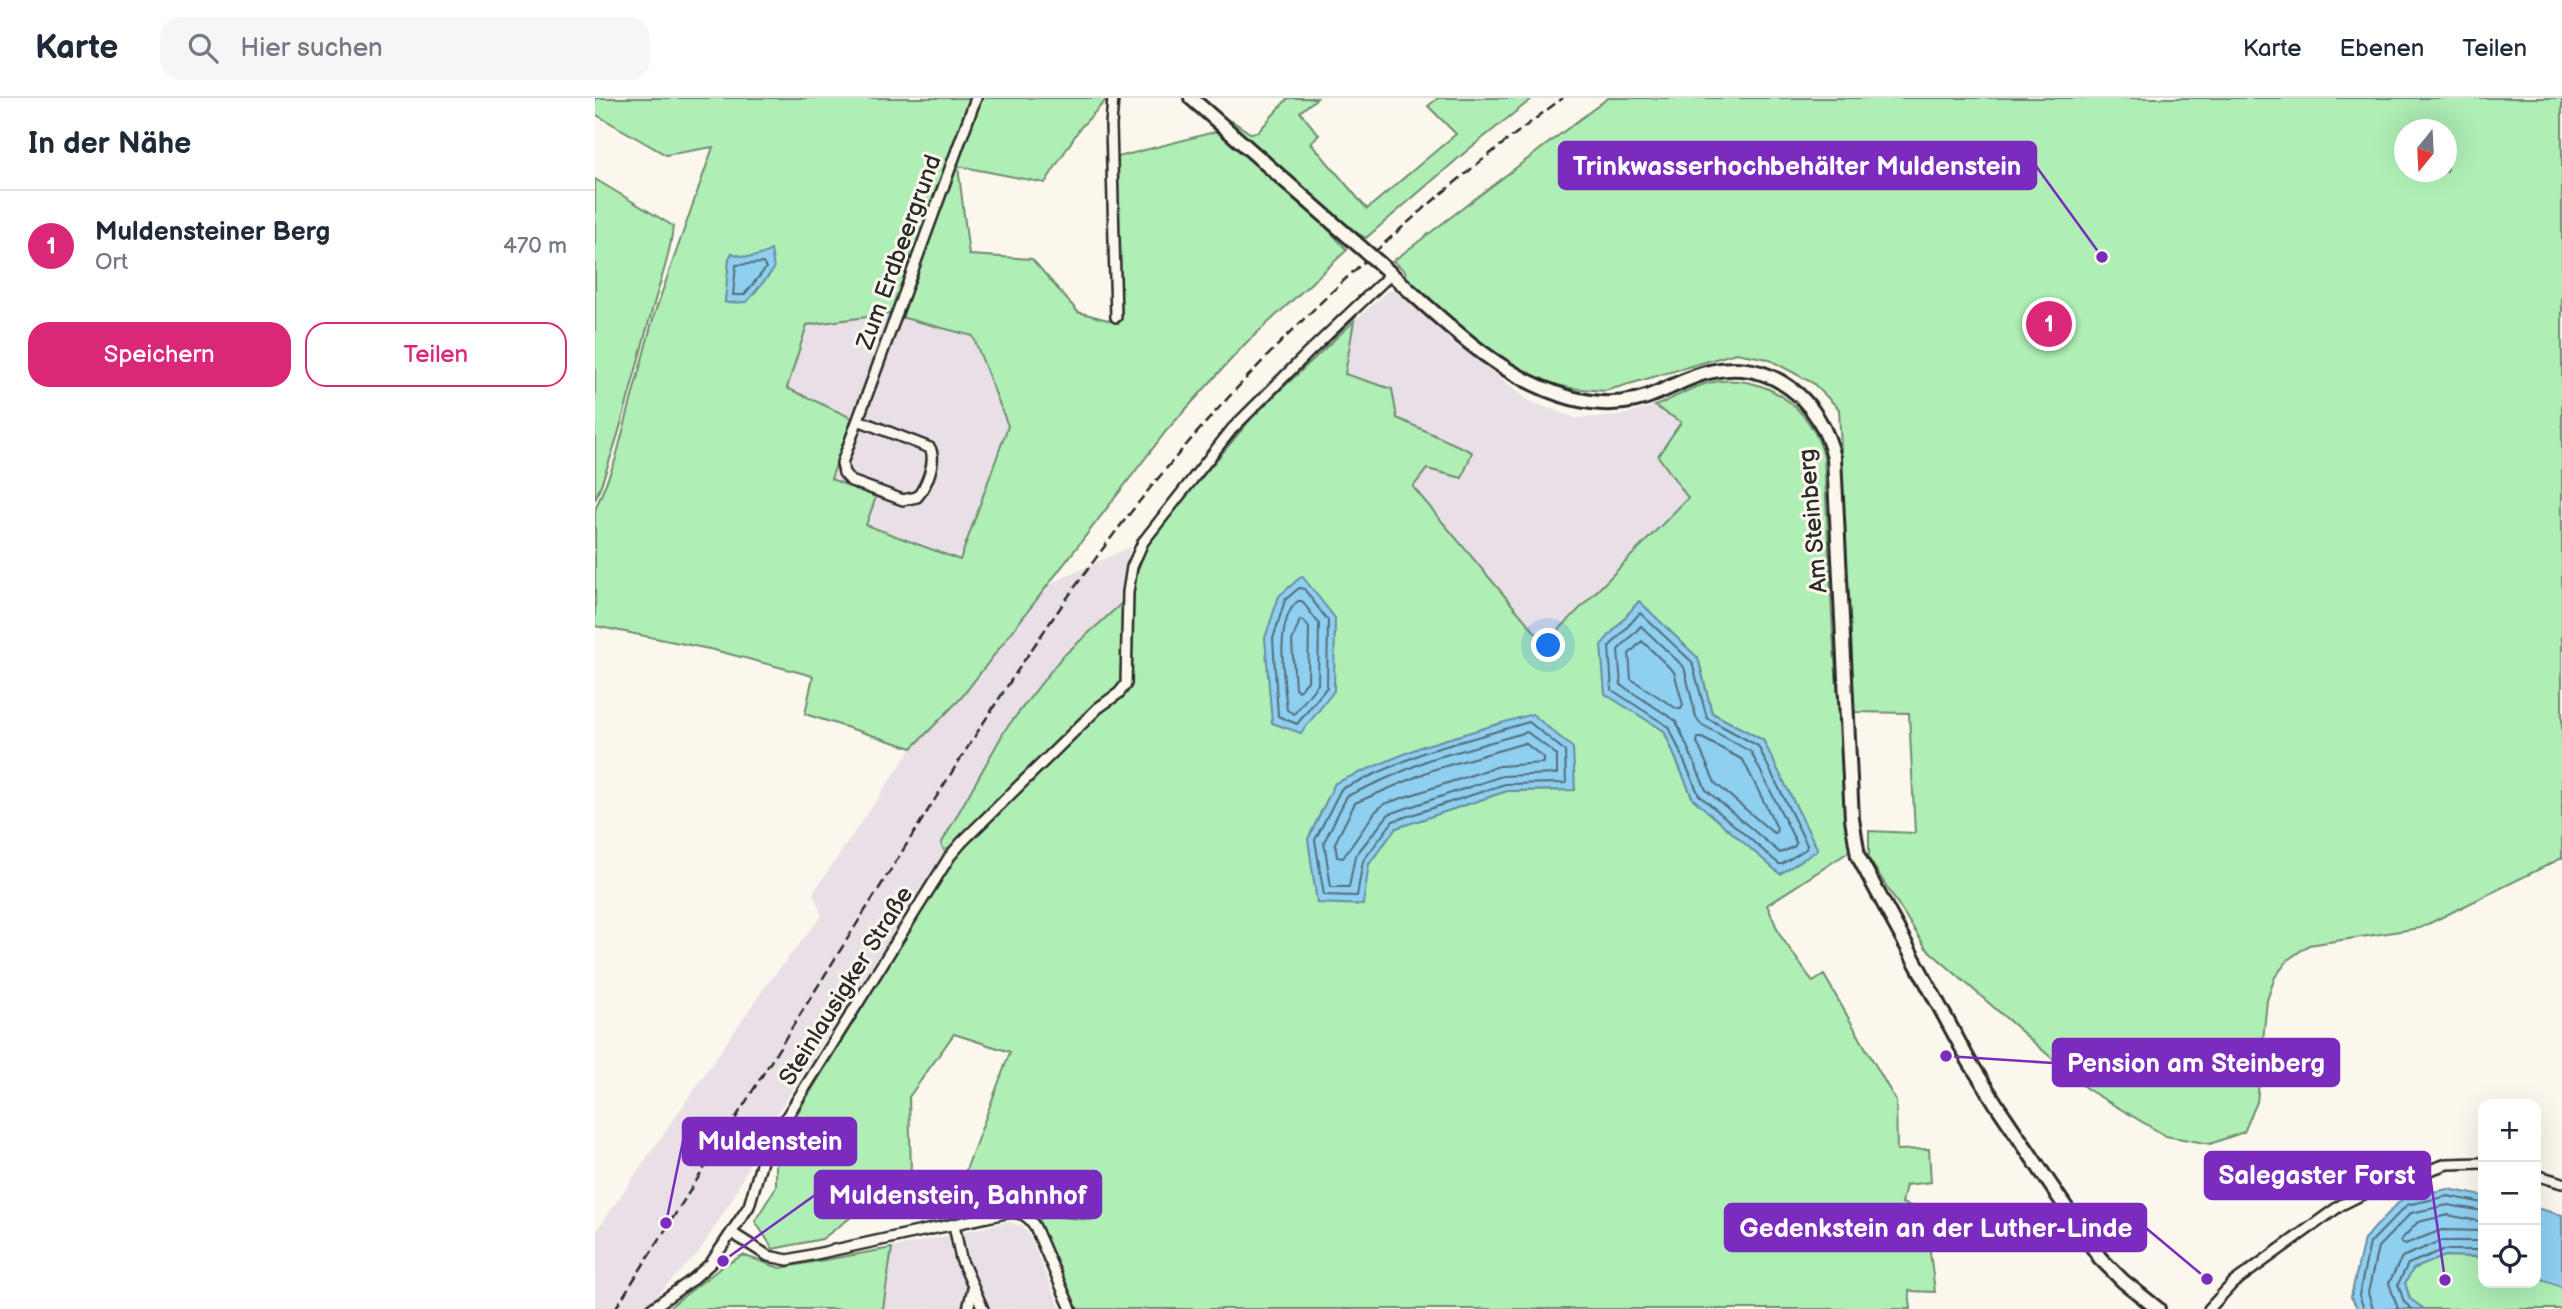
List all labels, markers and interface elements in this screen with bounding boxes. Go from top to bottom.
search box [160,17,650,80]
text: Karte [35,28,118,68]
icon: search [184,29,222,67]
text: Hier suchen [240,33,383,64]
text: Karte [2243,34,2301,63]
text: Ebenen [2339,34,2424,63]
text: Teilen [2462,34,2527,63]
north arrow [2394,119,2457,182]
text: In der Nähe [28,126,191,162]
callout: Trinkwasserhochbehälter Muldenstein [1559,142,2036,189]
street label: Zum Erdbeergrund [850,151,948,354]
text: Trinkwasserhochbehälter Muldenstein [1573,152,2021,183]
text: Muldensteiner Berg [95,217,330,248]
text: 1 [46,232,56,260]
text: 470 m [503,232,567,260]
text: Ort [95,248,128,276]
pin: 1 [2026,298,2072,350]
button: Speichern [28,322,291,387]
button: Teilen [305,322,567,387]
street label: Am Steinberg [1792,447,1834,595]
your location [1531,628,1565,662]
street label: Steinlausigker Straße [773,881,919,1091]
callout: Pension am Steinberg [2053,1039,2339,1086]
text: Pension am Steinberg [2067,1049,2325,1080]
map controls [2478,1099,2541,1288]
button: + [2478,1099,2541,1162]
callout: Muldenstein [683,1118,856,1165]
text: Muldenstein [697,1127,843,1158]
callout: Salegaster Forst [2205,1152,2430,1199]
text: Salegaster Forst [2219,1161,2416,1192]
button: − [2478,1162,2541,1225]
callout: Muldenstein, Bahnhof [815,1171,1101,1218]
text: Muldenstein, Bahnhof [829,1181,1088,1212]
callout: Gedenkstein an der Luther-Linde [1725,1204,2146,1251]
text: Gedenkstein an der Luther-Linde [1740,1214,2132,1245]
button: locate [2478,1225,2541,1288]

